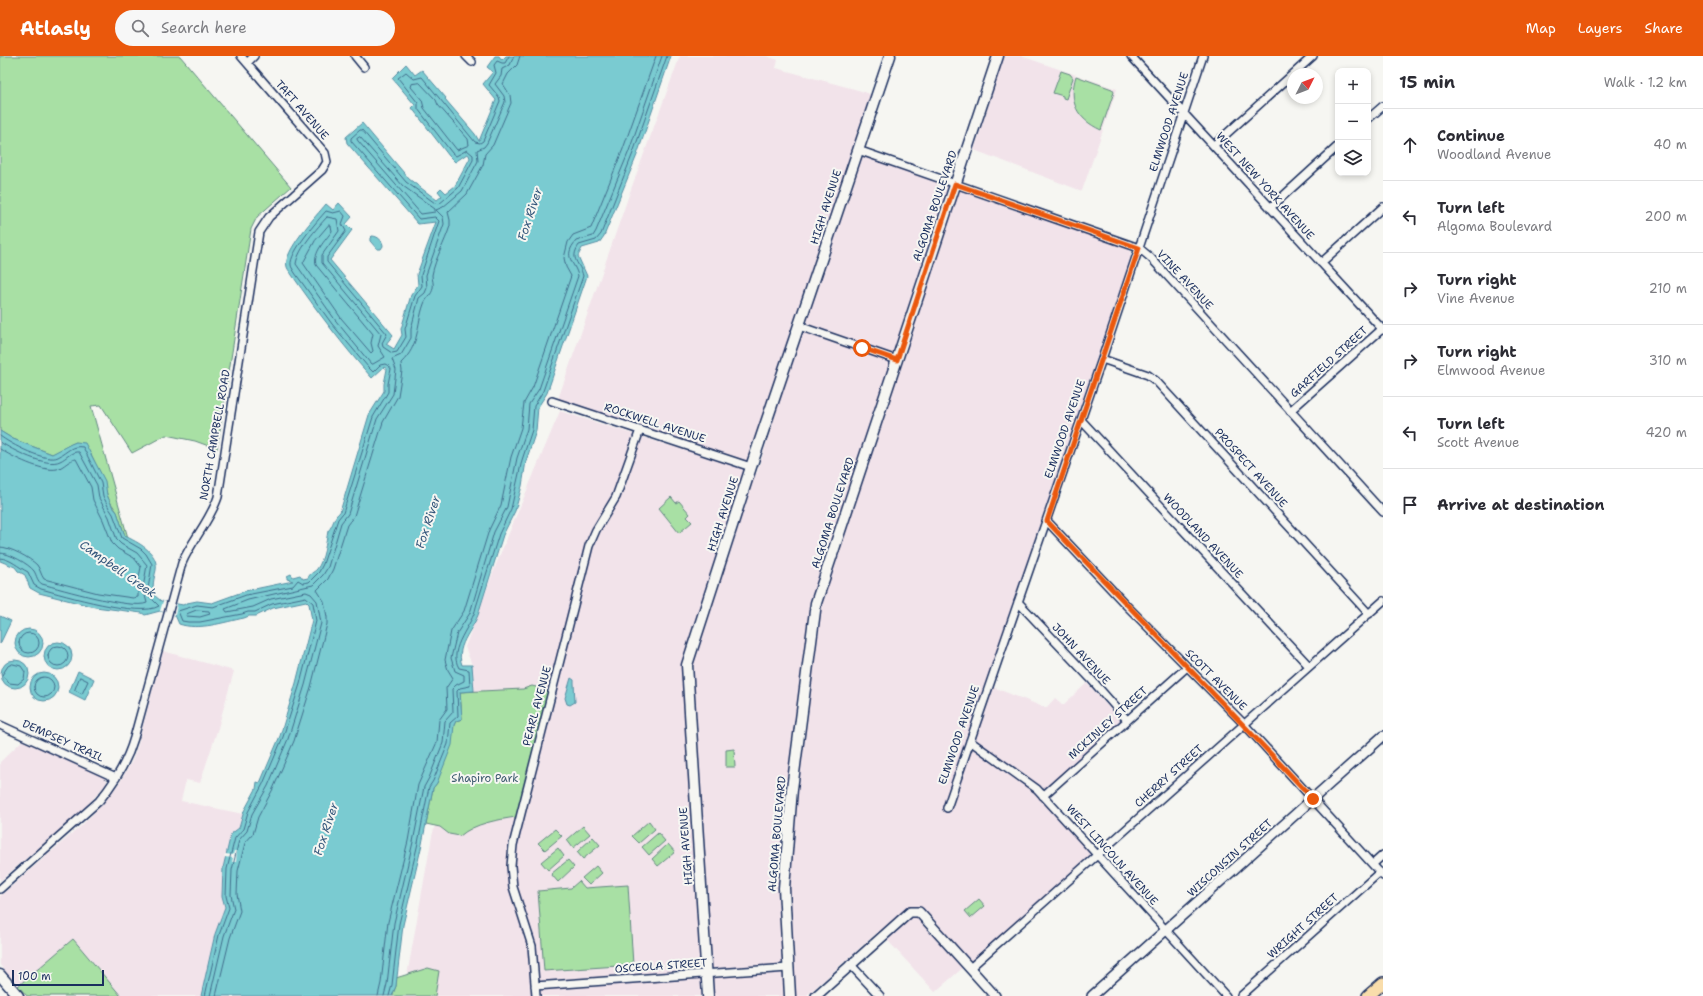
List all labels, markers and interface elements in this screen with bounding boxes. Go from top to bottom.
search box [115,10,395,46]
text: Atlasly [20,16,91,41]
icon: search [129,17,151,39]
text: Search here [161,18,247,38]
text: Map [1526,19,1556,37]
text: Layers [1578,19,1622,37]
text: Share [1644,19,1683,37]
north arrow [1287,68,1323,104]
map controls [1335,68,1371,176]
button: + [1335,68,1371,104]
street label: ELMWOOD AVENUE [1146,70,1192,174]
text: 15 min [1399,71,1455,93]
text: Walk · 1.2 km [1604,74,1687,91]
street label: TAFT AVENUE [272,77,332,143]
button: − [1335,104,1371,140]
text: Continue [1437,126,1505,146]
street label: WEST NEW YORK AVENUE [1213,129,1318,243]
icon: ahead [1399,134,1421,156]
text: 40 m [1653,136,1687,153]
button: layers [1335,140,1371,176]
text: Woodland Avenue [1437,146,1551,163]
street label: ALGOMA BOULEVARD [909,149,961,263]
street label: HIGH AVENUE [807,167,845,246]
water label: Fox River [514,185,546,242]
text: Turn left [1437,198,1505,218]
icon: left [1399,206,1421,228]
text: 200 m [1645,208,1687,225]
text: Algoma Boulevard [1437,218,1552,235]
street label: VINE AVENUE [1153,247,1217,313]
text: Turn right [1437,270,1517,290]
icon: right [1399,278,1421,300]
text: 210 m [1649,280,1687,297]
text: Vine Avenue [1437,290,1515,307]
street label: GARFIELD STREET [1287,323,1371,401]
route start [853,339,871,357]
text: Turn right [1437,342,1517,362]
icon: right [1399,350,1421,372]
text: 310 m [1649,352,1687,369]
text: Elmwood Avenue [1437,362,1545,379]
street label: NORTH CAMPBELL ROAD [196,368,234,502]
street label: ELMWOOD AVENUE [1041,377,1089,481]
street label: ROCKWELL AVENUE [602,400,708,447]
text: Turn left [1437,414,1505,434]
icon: left [1399,422,1421,444]
text: 420 m [1645,424,1687,441]
street label: PROSPECT AVENUE [1211,425,1291,511]
text: Scott Avenue [1437,434,1519,451]
street label: ALGOMA BOULEVARD [808,455,858,571]
street label: HIGH AVENUE [704,474,742,553]
street label: WOODLAND AVENUE [1160,490,1246,582]
water label: Fox River [412,493,444,550]
icon: arrive [1399,494,1421,516]
text: Arrive at destination [1437,495,1605,515]
water label: Campbell Creek [77,537,160,601]
street label: JOHN AVENUE [1049,620,1113,688]
street label: SCOTT AVENUE [1182,646,1250,714]
street label: PEARL AVENUE [519,664,555,748]
street label: ELMWOOD AVENUE [935,683,983,787]
street label: MCKINLEY STREET [1065,683,1151,763]
street label: DEMPSEY TRAIL [20,716,106,766]
street label: CHERRY STREET [1132,741,1207,811]
park label: Shapiro Park [451,771,519,786]
street label: ALGOMA BOULEVARD [764,775,790,893]
route end [1304,790,1322,808]
water label: Fox River [310,800,342,857]
street label: WEST LINCOLN AVENUE [1063,801,1161,909]
street label: HIGH AVENUE [676,806,696,885]
street label: WISCONSIN STREET [1184,816,1276,900]
street label: WRIGHT STREET [1264,890,1342,962]
street label: OSCEOLA STREET [614,955,708,977]
scale bar [12,968,104,987]
text: 100 m [18,969,51,984]

